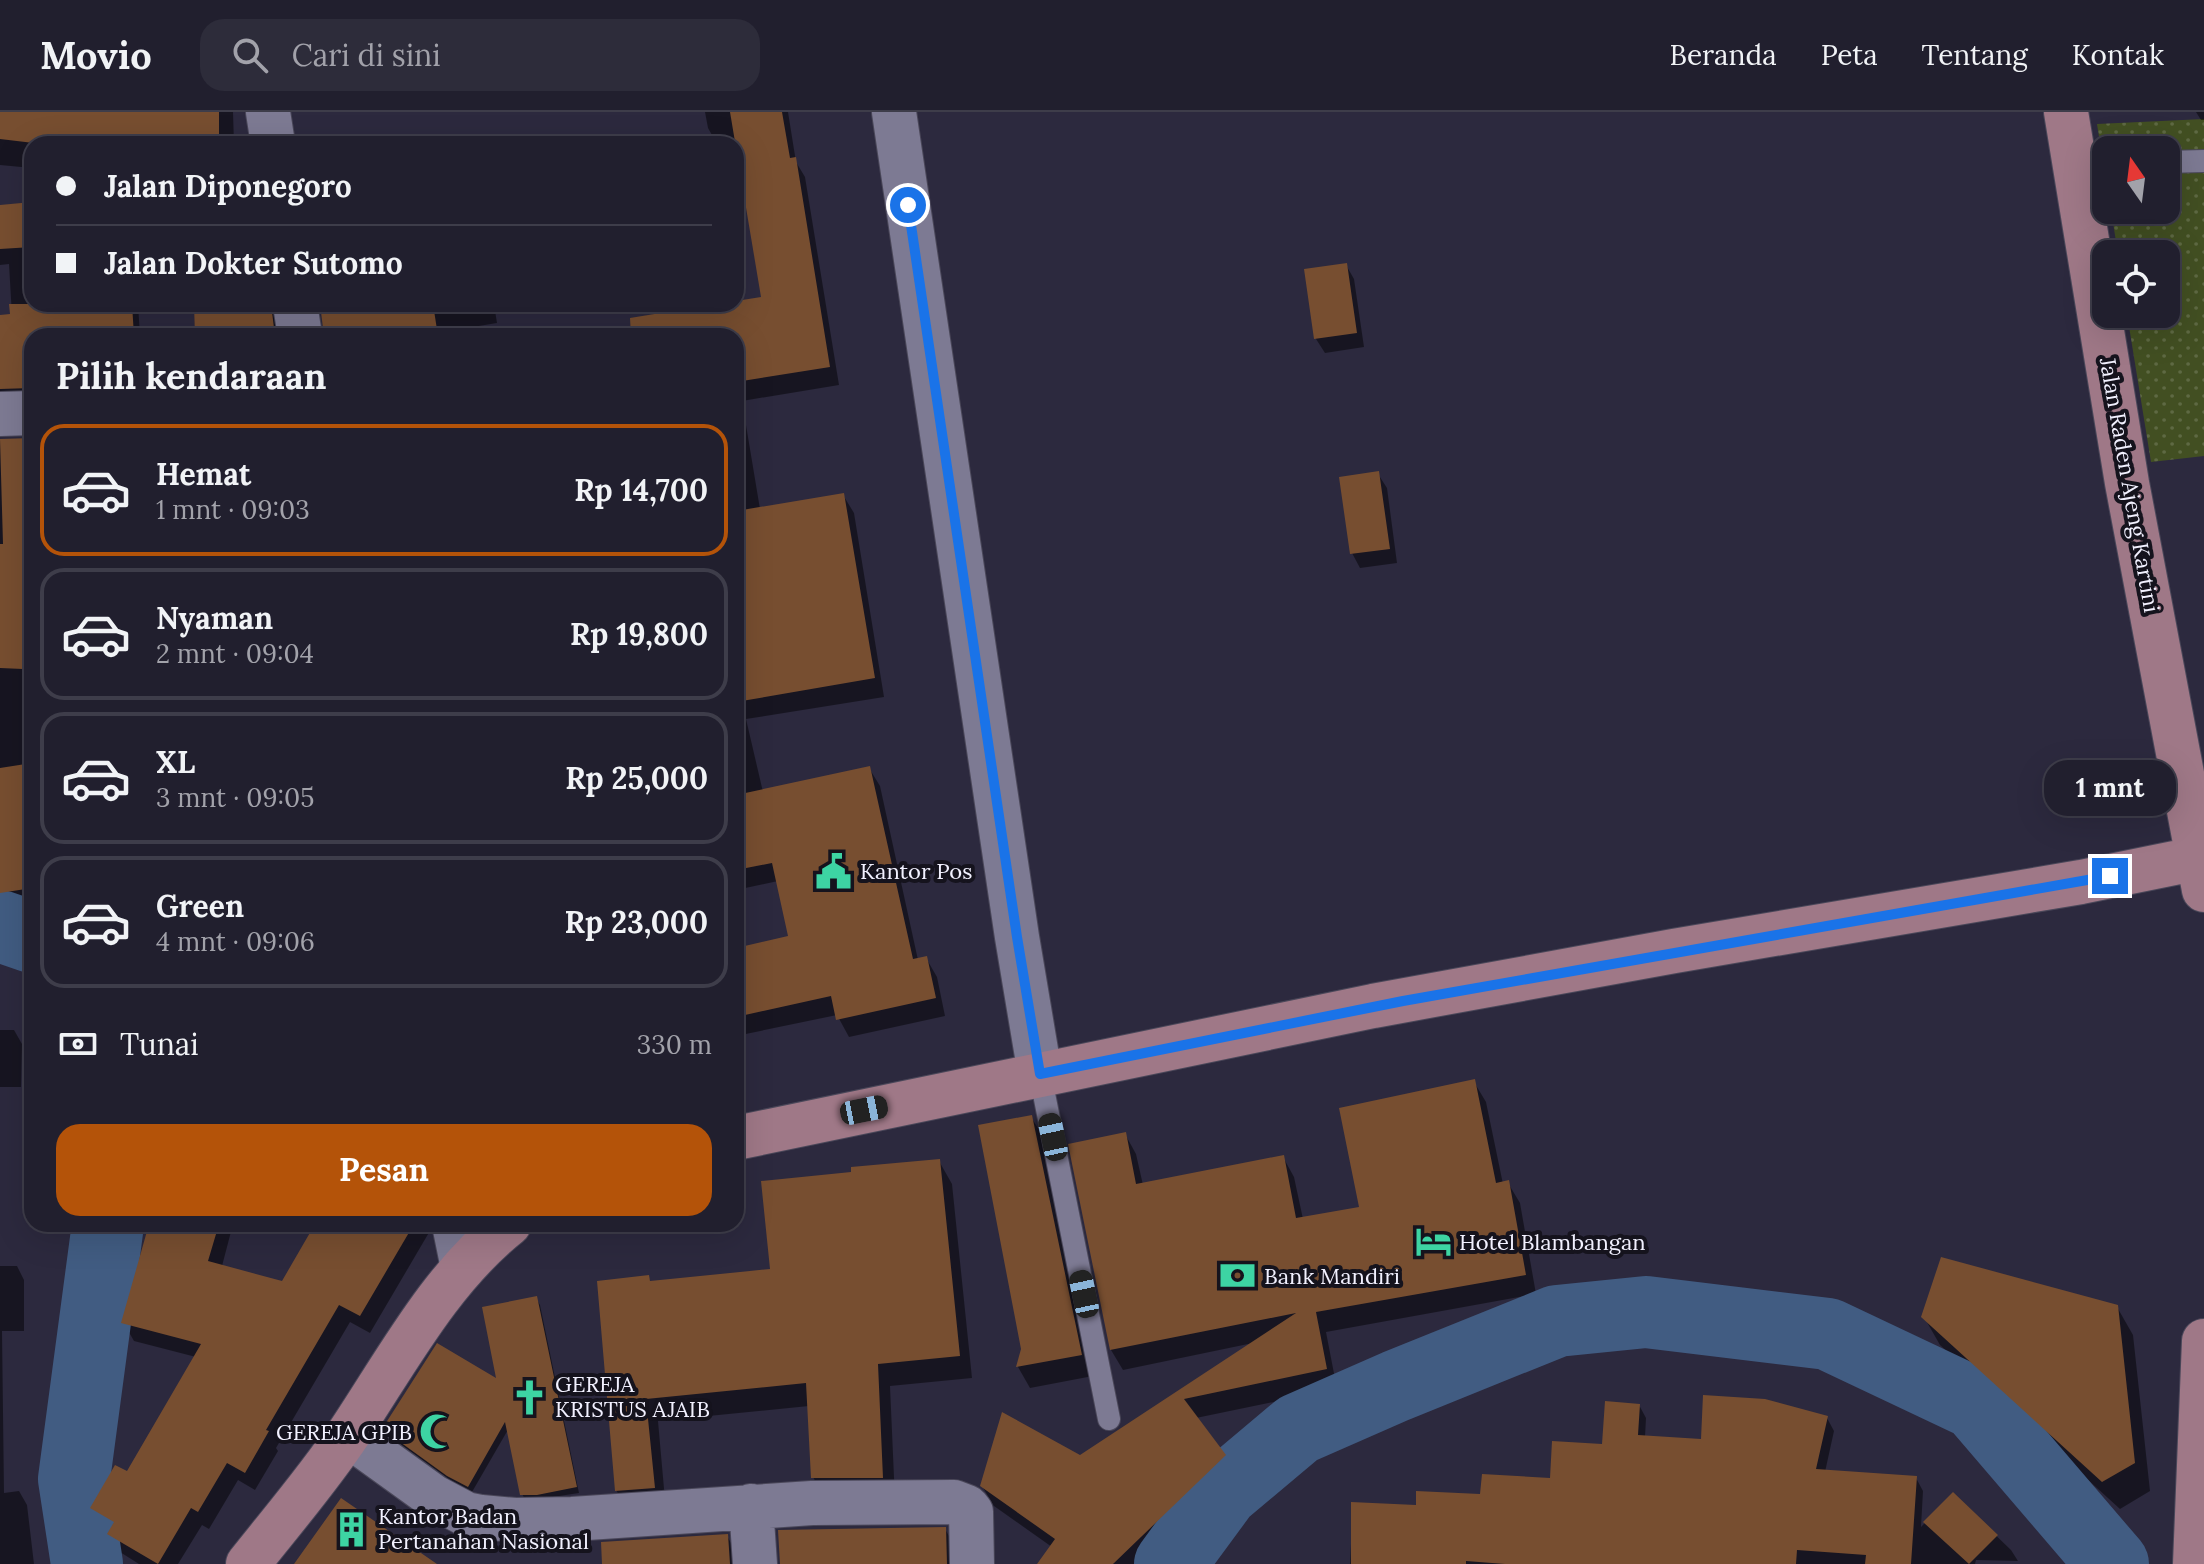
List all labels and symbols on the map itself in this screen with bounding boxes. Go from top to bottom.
north arrow [2092,136,2180,224]
route start [890,187,926,223]
street label: Jalan Raden Ajeng Kartini [2094,354,2166,615]
callout: 1 mnt [2044,760,2176,816]
public building icon: Kantor Pos [815,852,853,890]
place label: Kantor Pos [860,857,972,885]
route end [2092,858,2128,894]
car [838,1094,890,1126]
car [1036,1111,1070,1163]
hotel icon: Hotel Blambangan [1414,1223,1452,1261]
place label: Hotel Blambangan [1459,1228,1646,1256]
bank icon: Bank Mandiri [1219,1257,1257,1295]
place label: Bank Mandiri [1264,1262,1400,1290]
car [1067,1268,1101,1320]
place label: GEREJA KRISTUS AJAIB [555,1370,710,1423]
church icon: GEREJA KRISTUS AJAIB [510,1378,548,1416]
mosque icon: GEREJA GPIB [419,1413,457,1451]
place label: GEREJA GPIB [276,1418,412,1446]
place label: Kantor Badan Pertanahan Nasional [378,1502,589,1555]
building icon: Kantor Badan Pertanahan Nasional [333,1510,371,1548]

